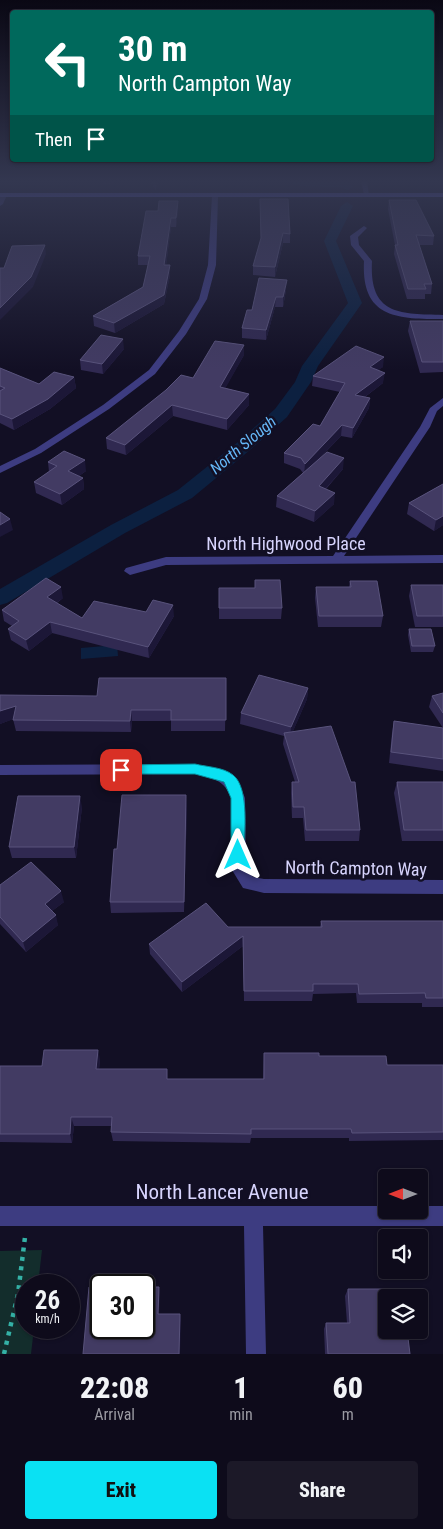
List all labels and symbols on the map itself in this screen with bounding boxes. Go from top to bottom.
water label: North Slough [206,412,280,478]
street label: North Highwood Place [206,533,366,554]
pin [100,749,142,791]
position arrow [211,828,263,880]
street label: North Campton Way [285,856,428,880]
north arrow [378,1169,428,1219]
street label: North Lancer Avenue [135,1180,309,1204]
speed limit sign: 30 [90,1274,155,1339]

